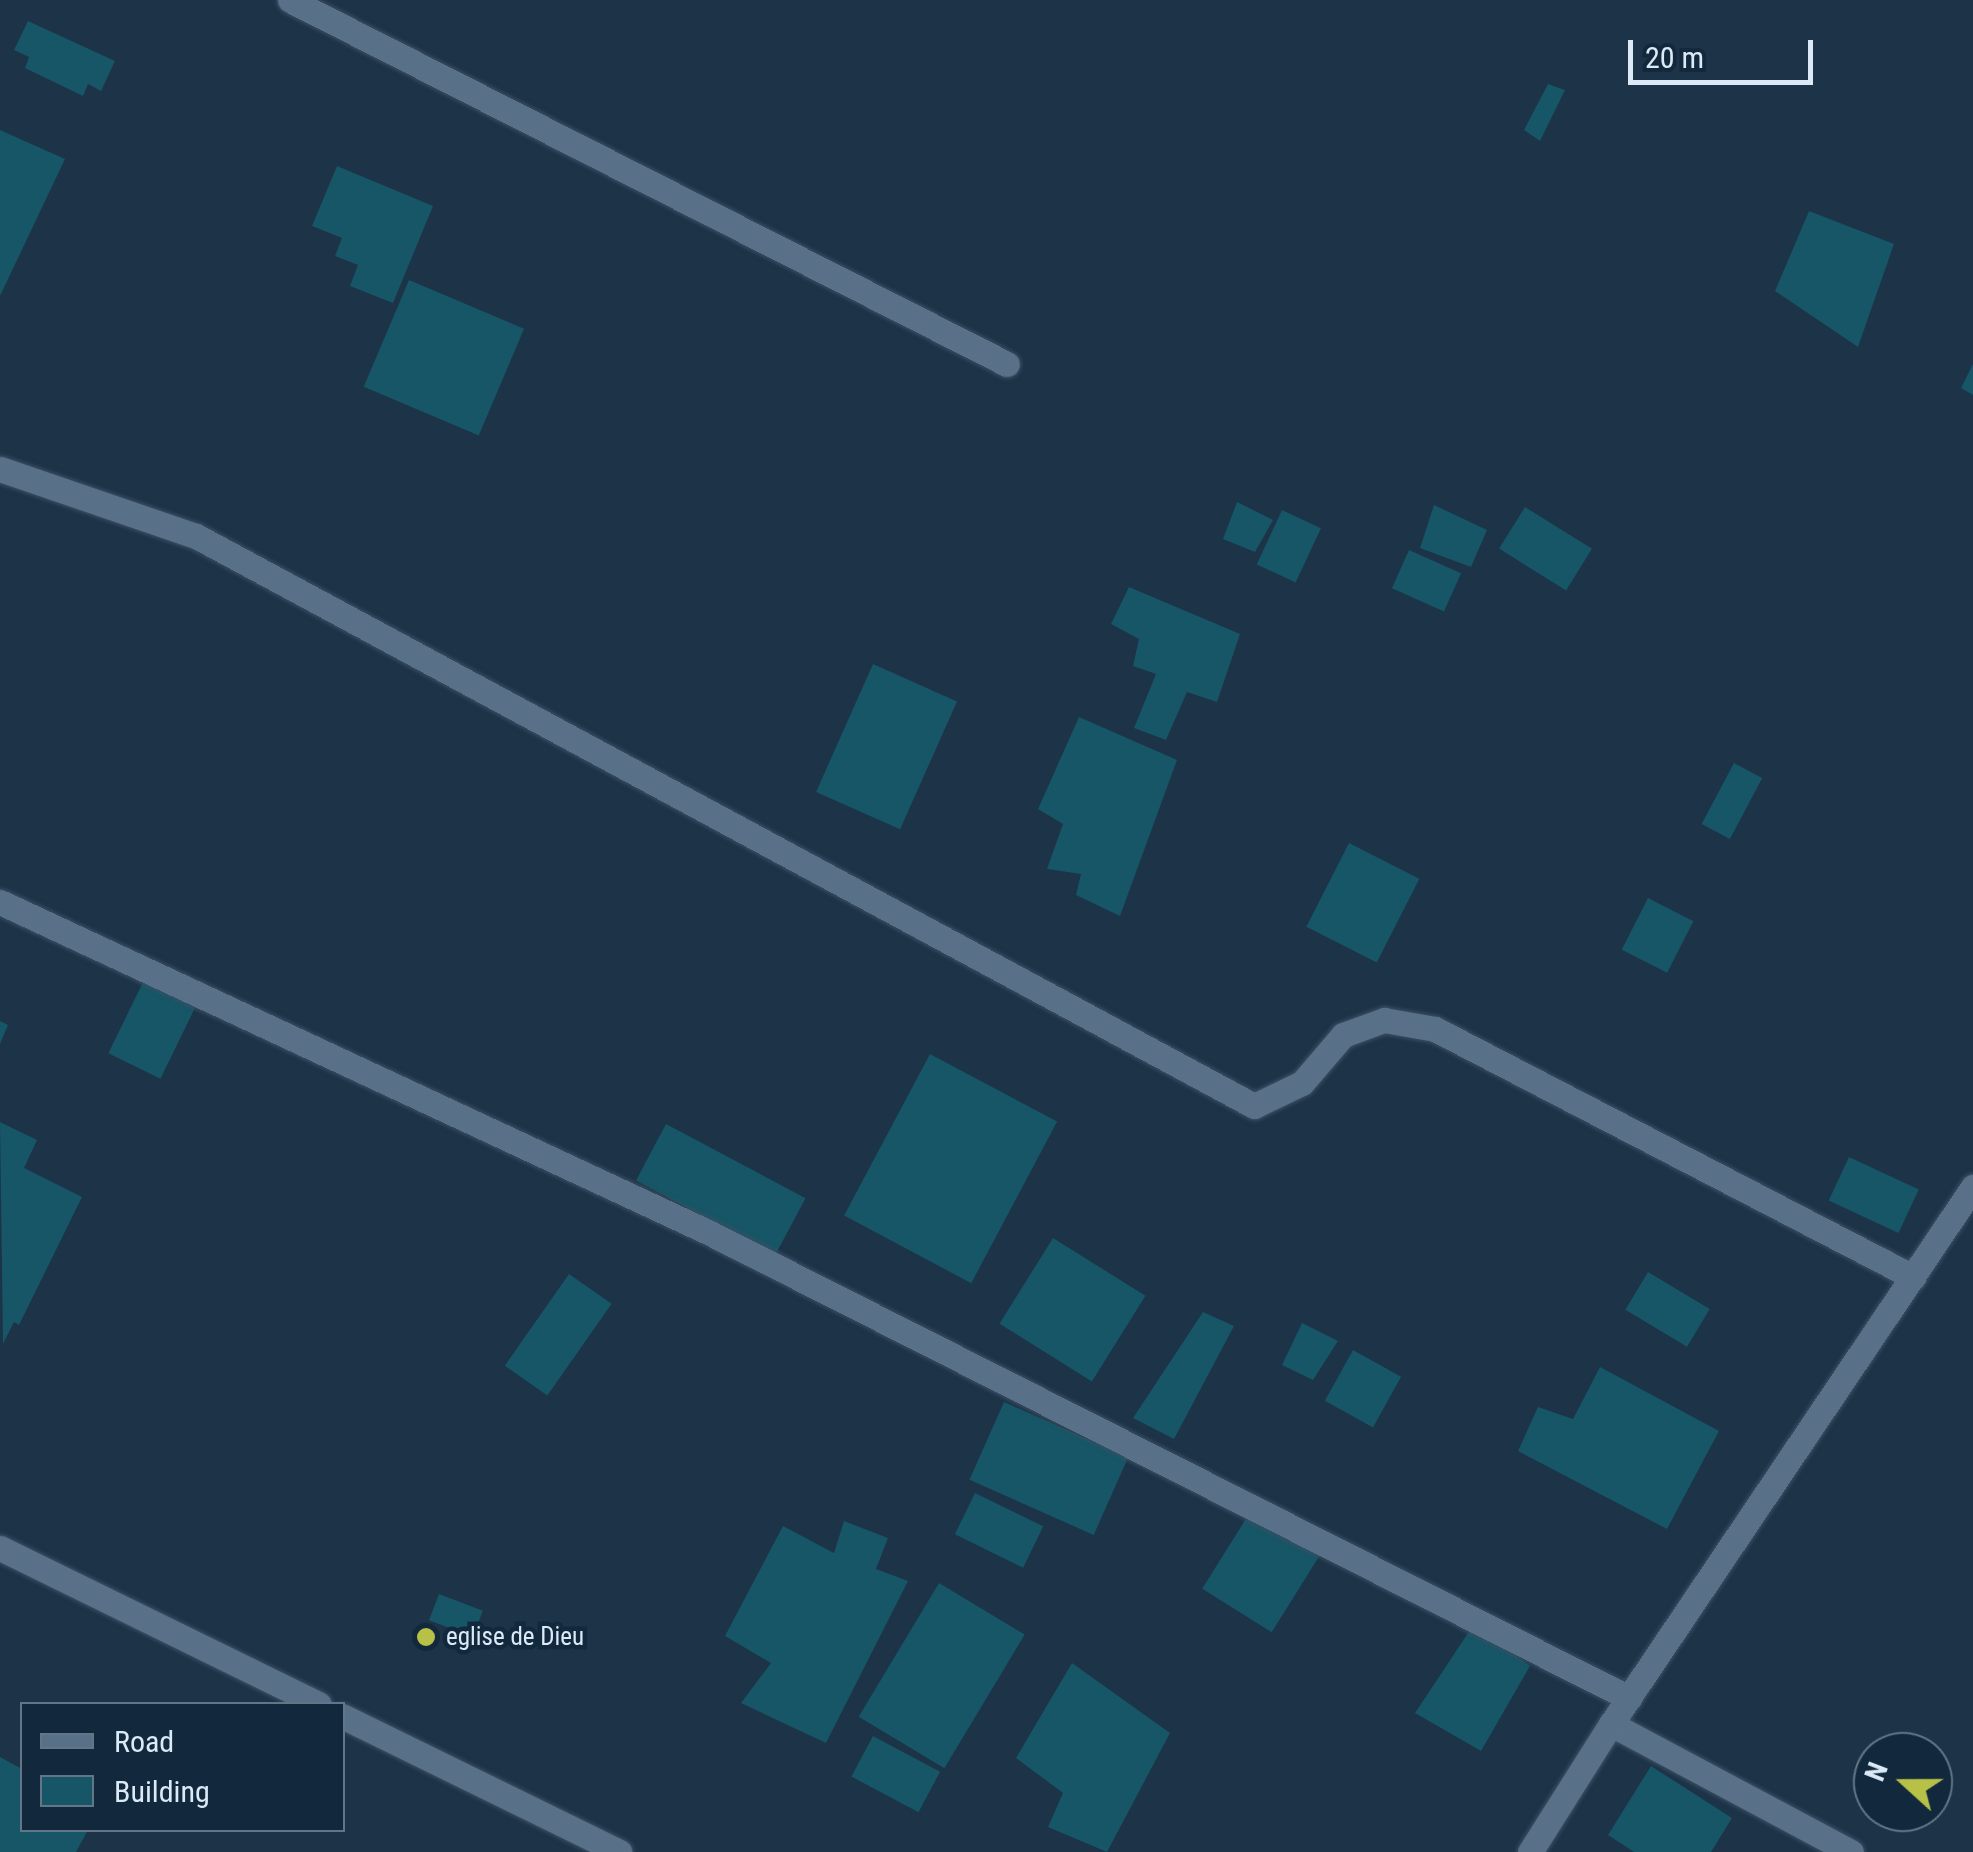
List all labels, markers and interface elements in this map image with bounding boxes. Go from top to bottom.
scale bar [1633,20,1818,82]
text: 20 m [1645,40,1704,75]
place label: eglise de Dieu [446,1622,584,1652]
marker: eglise de Dieu [415,1626,437,1648]
legend [20,1702,345,1832]
text: Road [114,1724,174,1759]
north arrow [1853,1732,1953,1832]
text: N [1858,1758,1895,1786]
text: Building [114,1774,210,1809]

